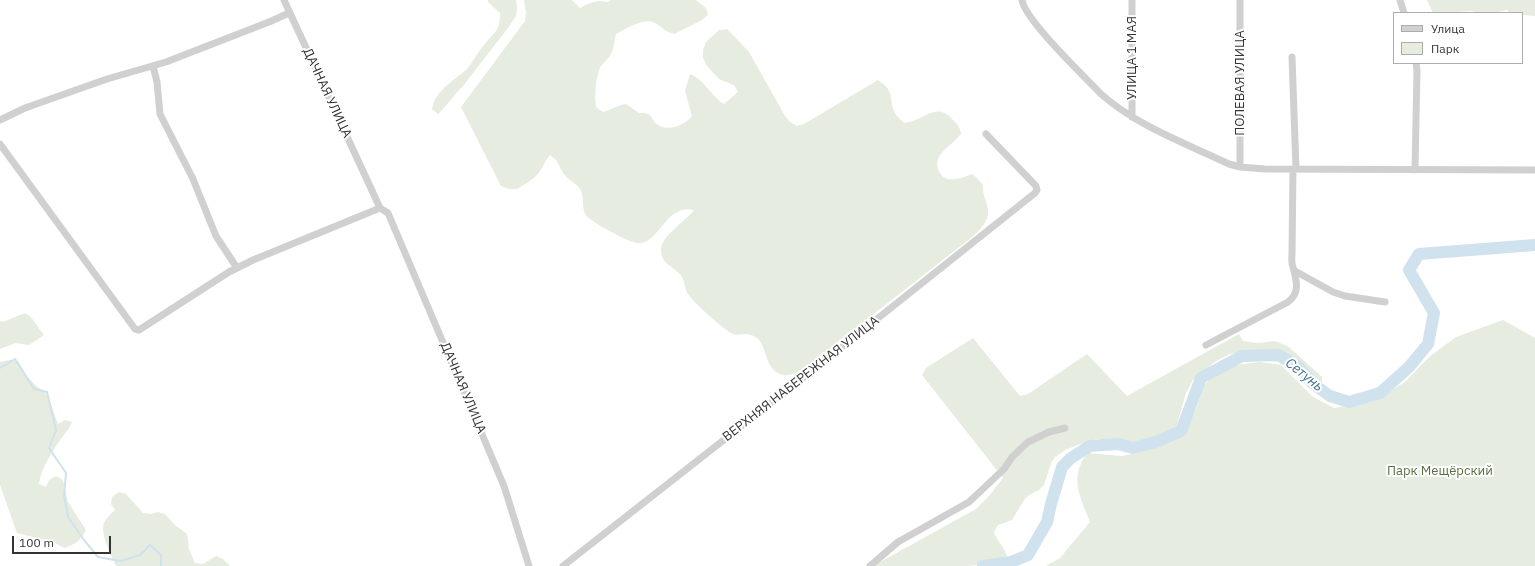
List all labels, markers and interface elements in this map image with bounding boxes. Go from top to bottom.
legend [1393,12,1523,64]
street label: УЛИЦА 1 МАЯ [1124,16,1140,100]
text: Улица [1431,21,1465,36]
street label: ПОЛЕВАЯ УЛИЦА [1232,30,1248,136]
text: Парк [1431,41,1459,56]
street label: ДАЧНАЯ УЛИЦА [299,46,355,140]
street label: ВЕРХНЯЯ НАБЕРЕЖНАЯ УЛИЦА [720,313,882,445]
street label: ДАЧНАЯ УЛИЦА [437,340,489,436]
water label: Сетунь [1282,355,1326,395]
park label: Парк Мещёрский [1387,463,1493,479]
scale bar [14,528,113,554]
text: 100 m [19,535,54,550]

